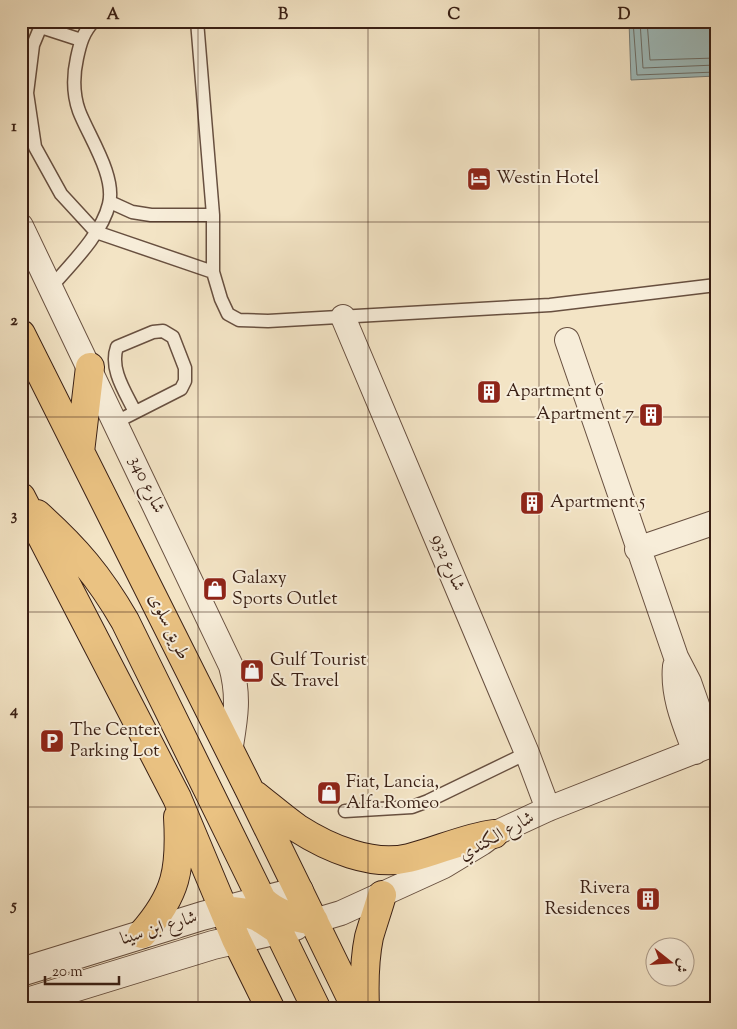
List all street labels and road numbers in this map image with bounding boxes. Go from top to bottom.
street label: شارع 340 [121,452,171,518]
street label: شارع 932 [423,531,471,595]
street label: طريق سلوى [141,589,195,665]
street label: شارع الكندي [455,806,539,868]
street label: شارع ابن سينا [117,905,201,953]

